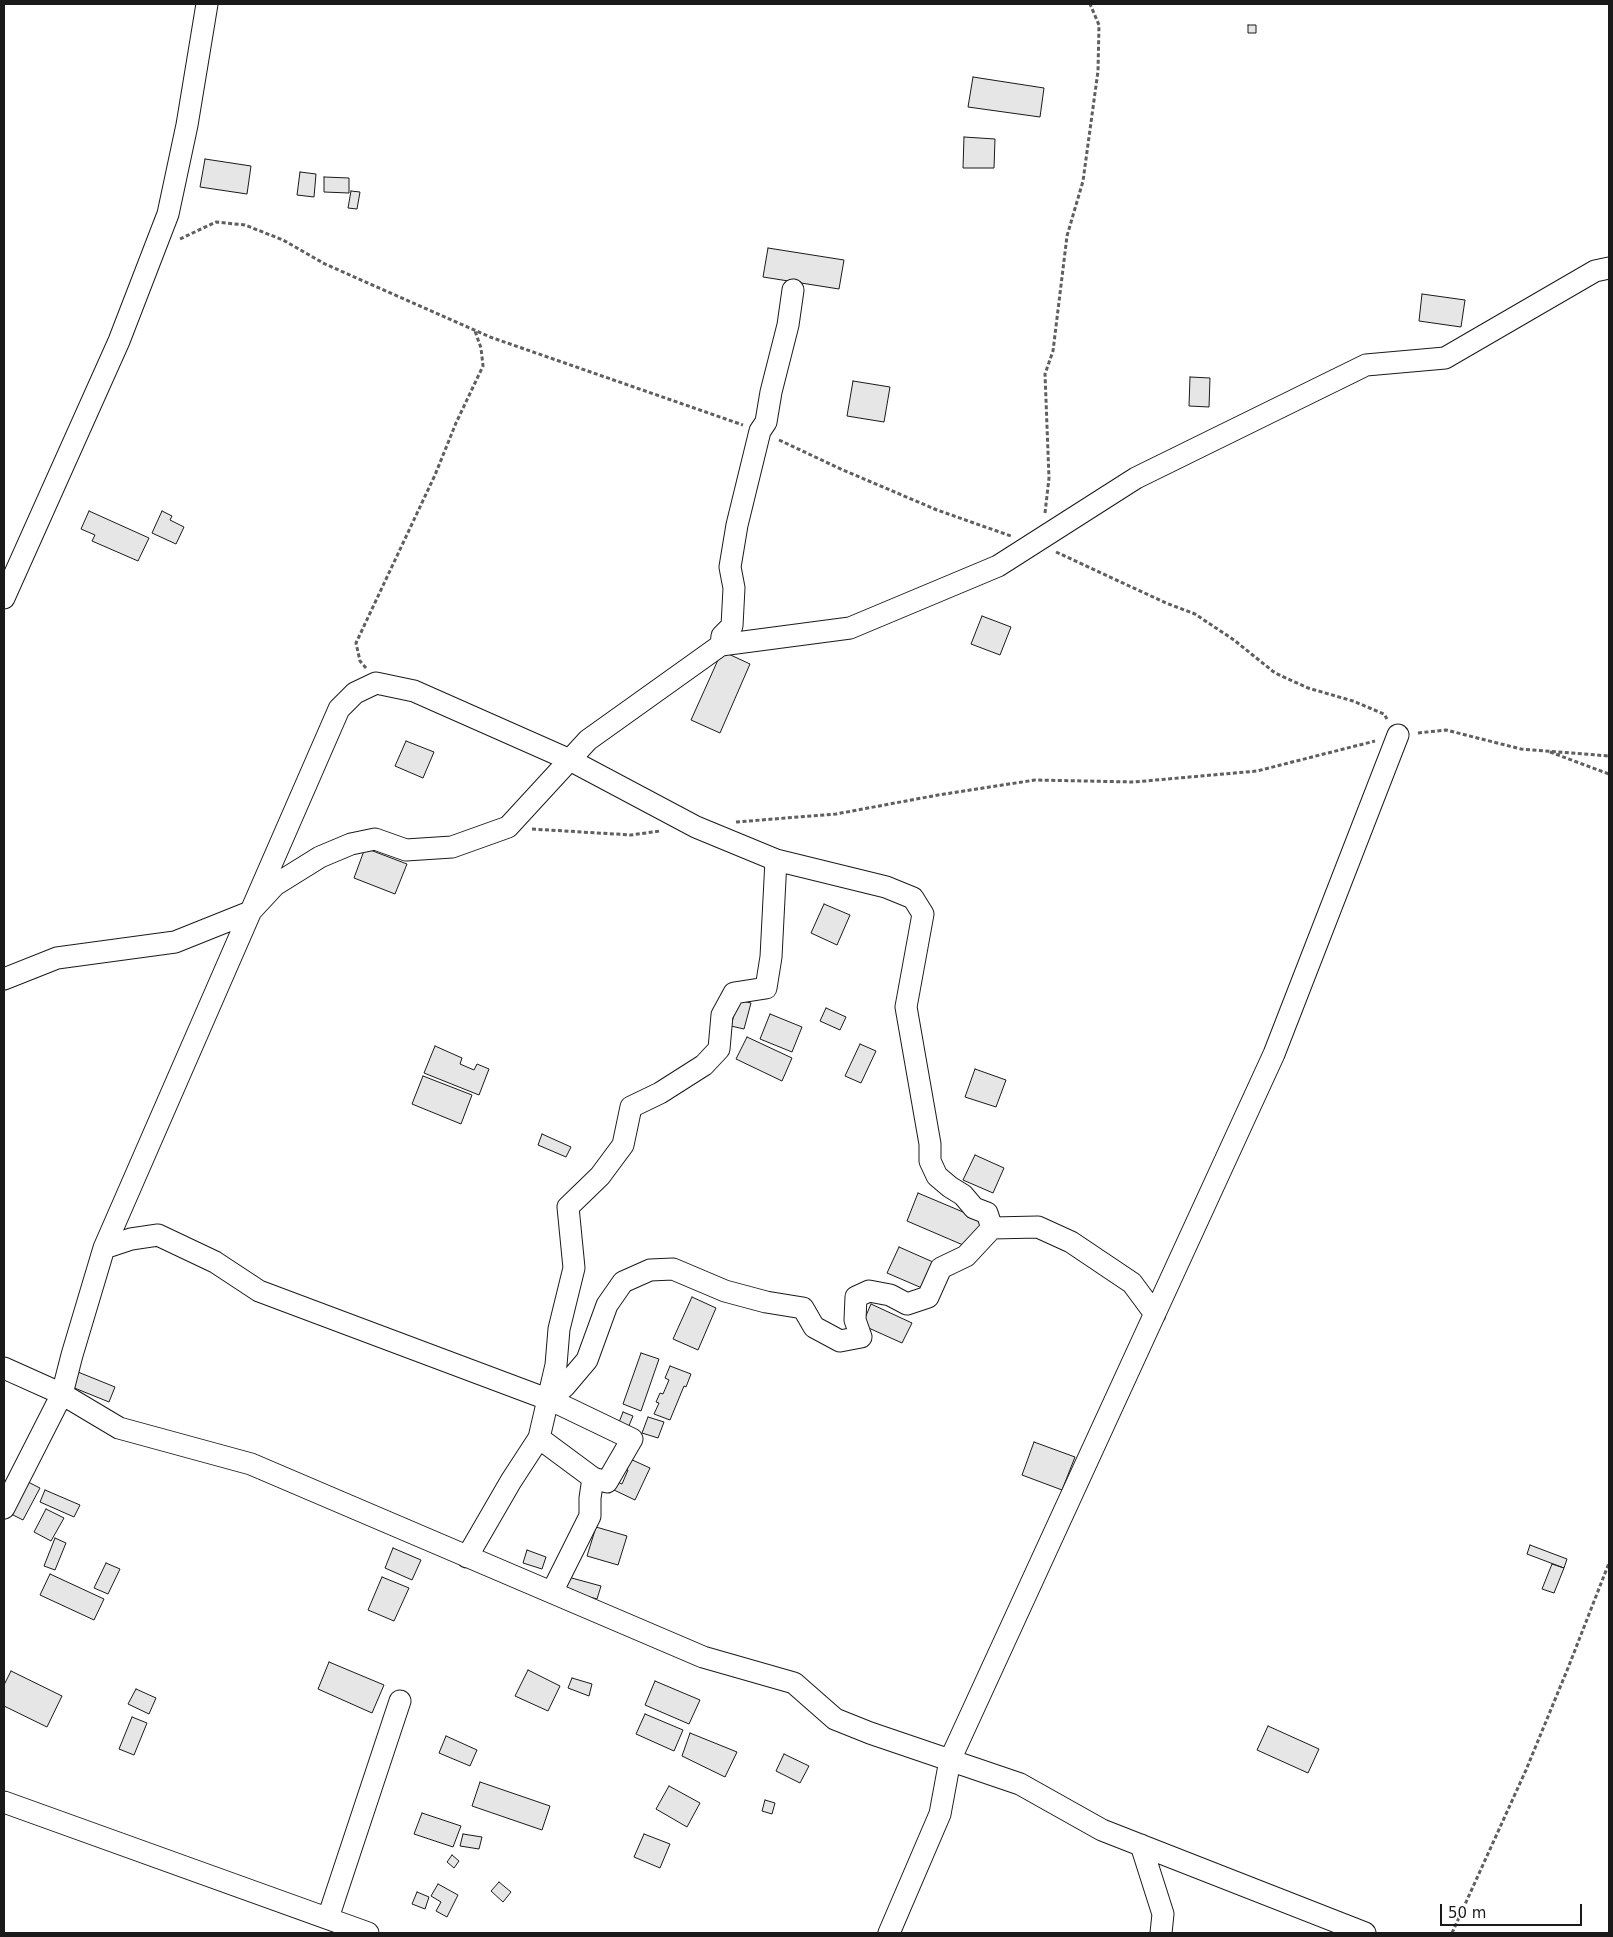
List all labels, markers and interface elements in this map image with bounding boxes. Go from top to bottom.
scale bar [1443,1894,1586,1926]
text: 50 m [1448,1904,1486,1922]

